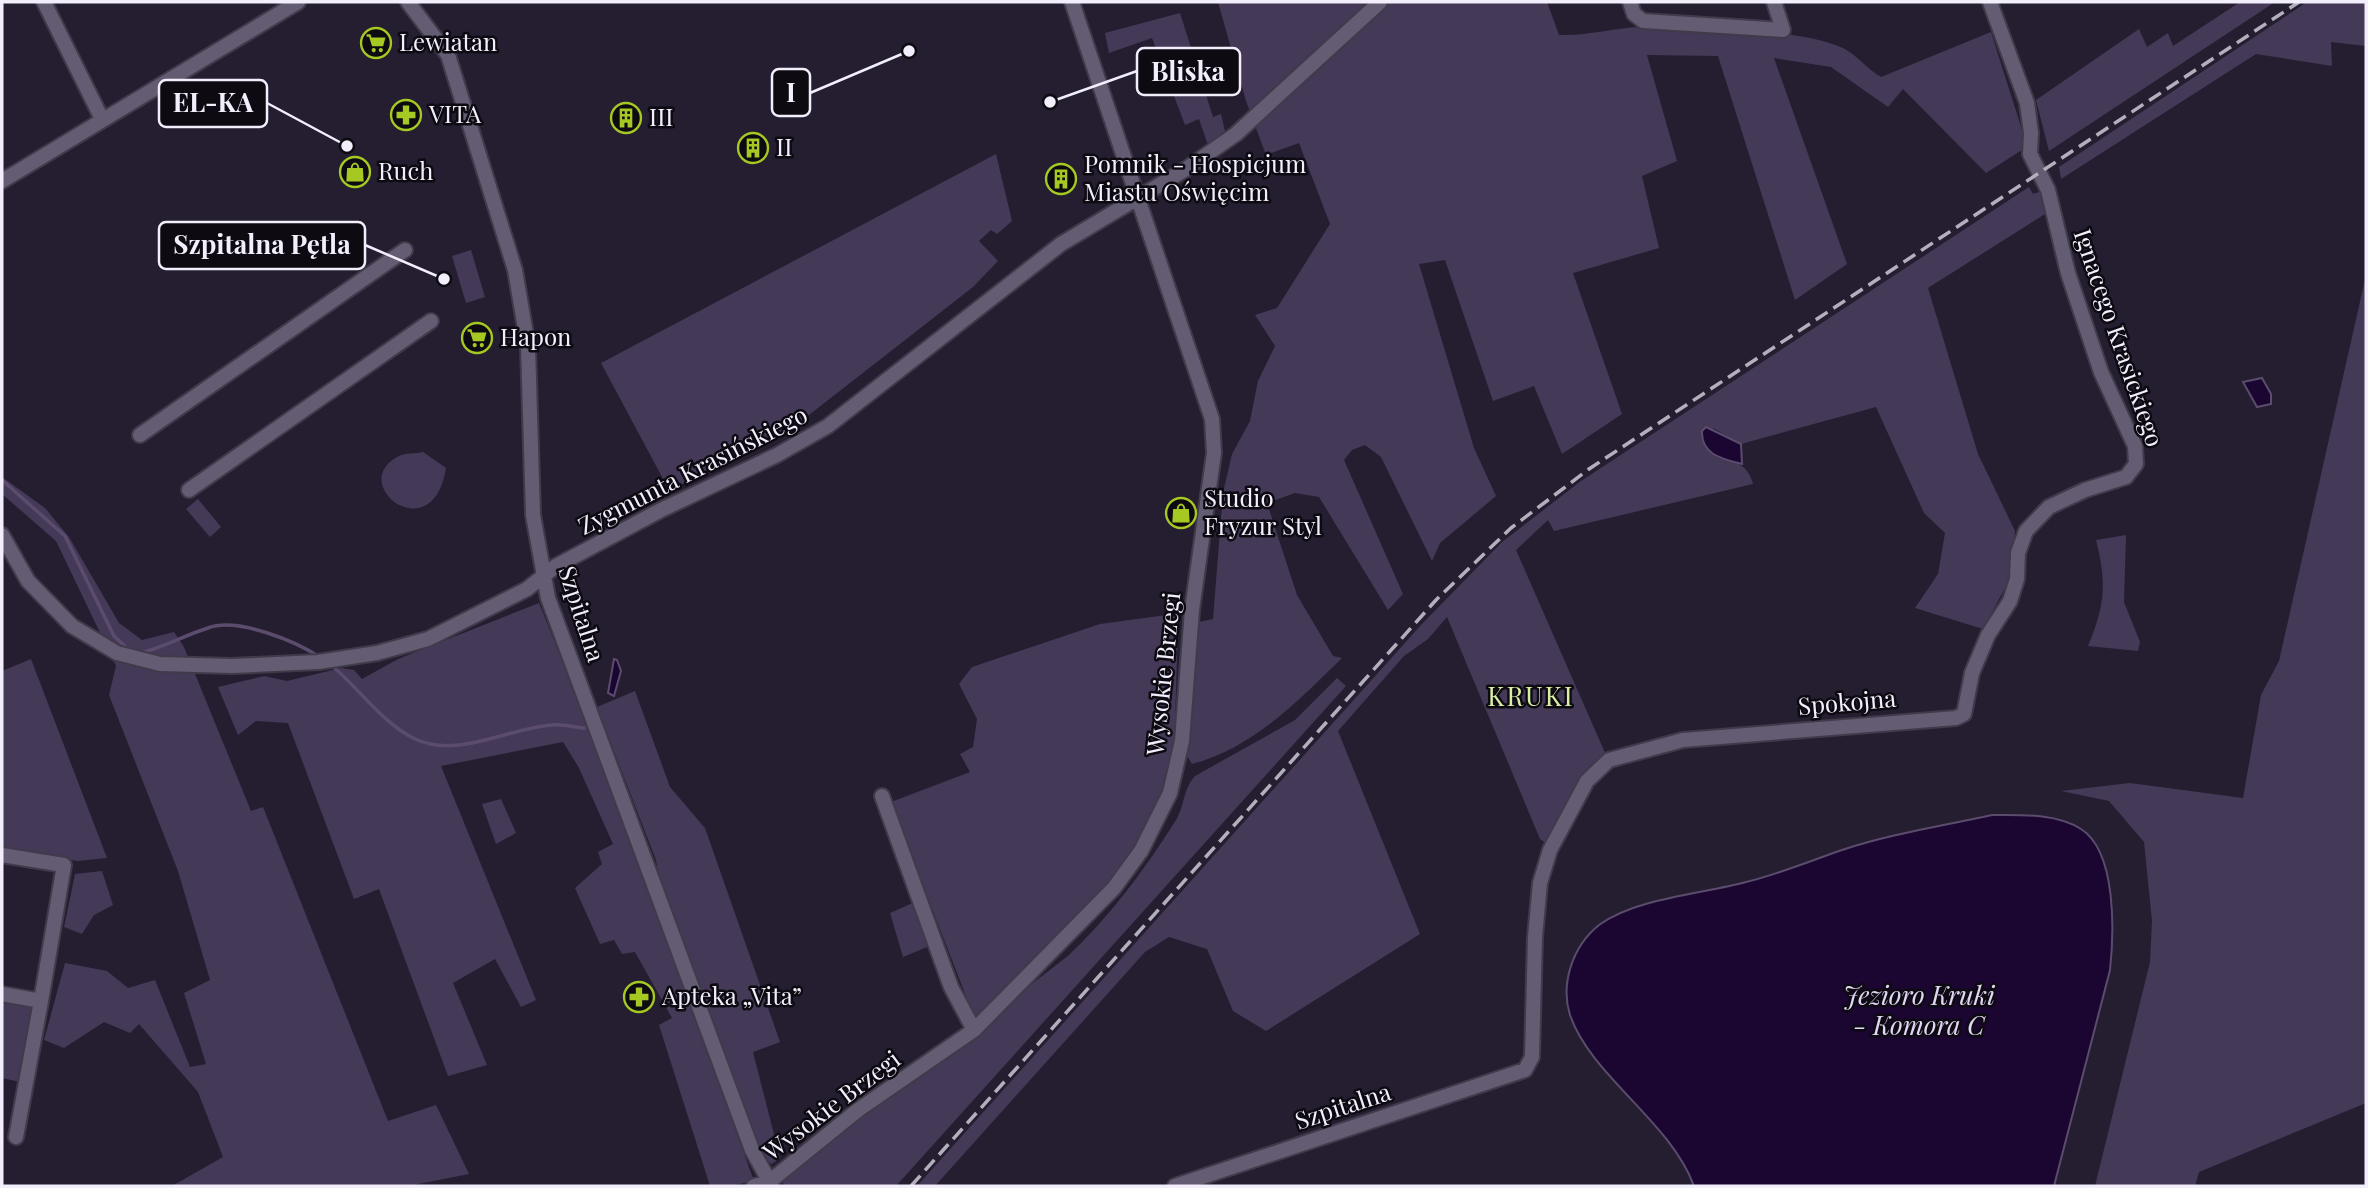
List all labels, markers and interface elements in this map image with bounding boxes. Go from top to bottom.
place label: Lewiatan [399,25,497,57]
supermarket icon: Lewiatan [359,26,393,60]
callout: Bliska [1137,48,1240,95]
text: Bliska [1151,53,1226,88]
callout: I [772,69,810,116]
text: I [786,74,796,109]
callout: EL-KA [159,80,267,127]
text: EL-KA [173,84,254,119]
place label: VITA [428,97,482,129]
pharmacy icon: VITA [389,98,423,132]
place label: III [649,100,673,132]
building icon: III [609,101,643,135]
place label: II [776,130,792,162]
building icon: II [736,131,770,165]
place label: Pomnik - Hospicjum Miastu Oświęcim [1084,147,1306,207]
place label: Ruch [378,154,433,186]
shop icon: Ruch [338,155,372,189]
building icon: Pomnik - Hospicjum Miastu Oświęcim [1044,162,1078,196]
callout: Szpitalna Pętla [159,222,365,269]
street label: Ignacego Krasickiego [2068,224,2172,450]
text: Szpitalna Pętla [173,226,351,261]
place label: Hapon [500,320,571,352]
supermarket icon: Hapon [460,321,494,355]
street label: Zygmunta Krasińskiego [572,397,812,541]
place label: Studio Fryzur Styl [1204,481,1322,541]
shop icon: Studio Fryzur Styl [1164,496,1198,530]
street label: Szpitalna [552,561,613,665]
street label: Wysokie Brzegi [1137,591,1186,758]
district label: KRUKI [1487,678,1575,713]
street label: Spokojna [1797,681,1897,721]
water label: Jezioro Kruki - Komora C [1843,977,1996,1042]
place label: Apteka „Vita” [661,979,802,1011]
pharmacy icon: Apteka „Vita” [622,980,656,1014]
street label: Wysokie Brzegi [755,1042,906,1167]
street label: Szpitalna [1290,1075,1394,1136]

